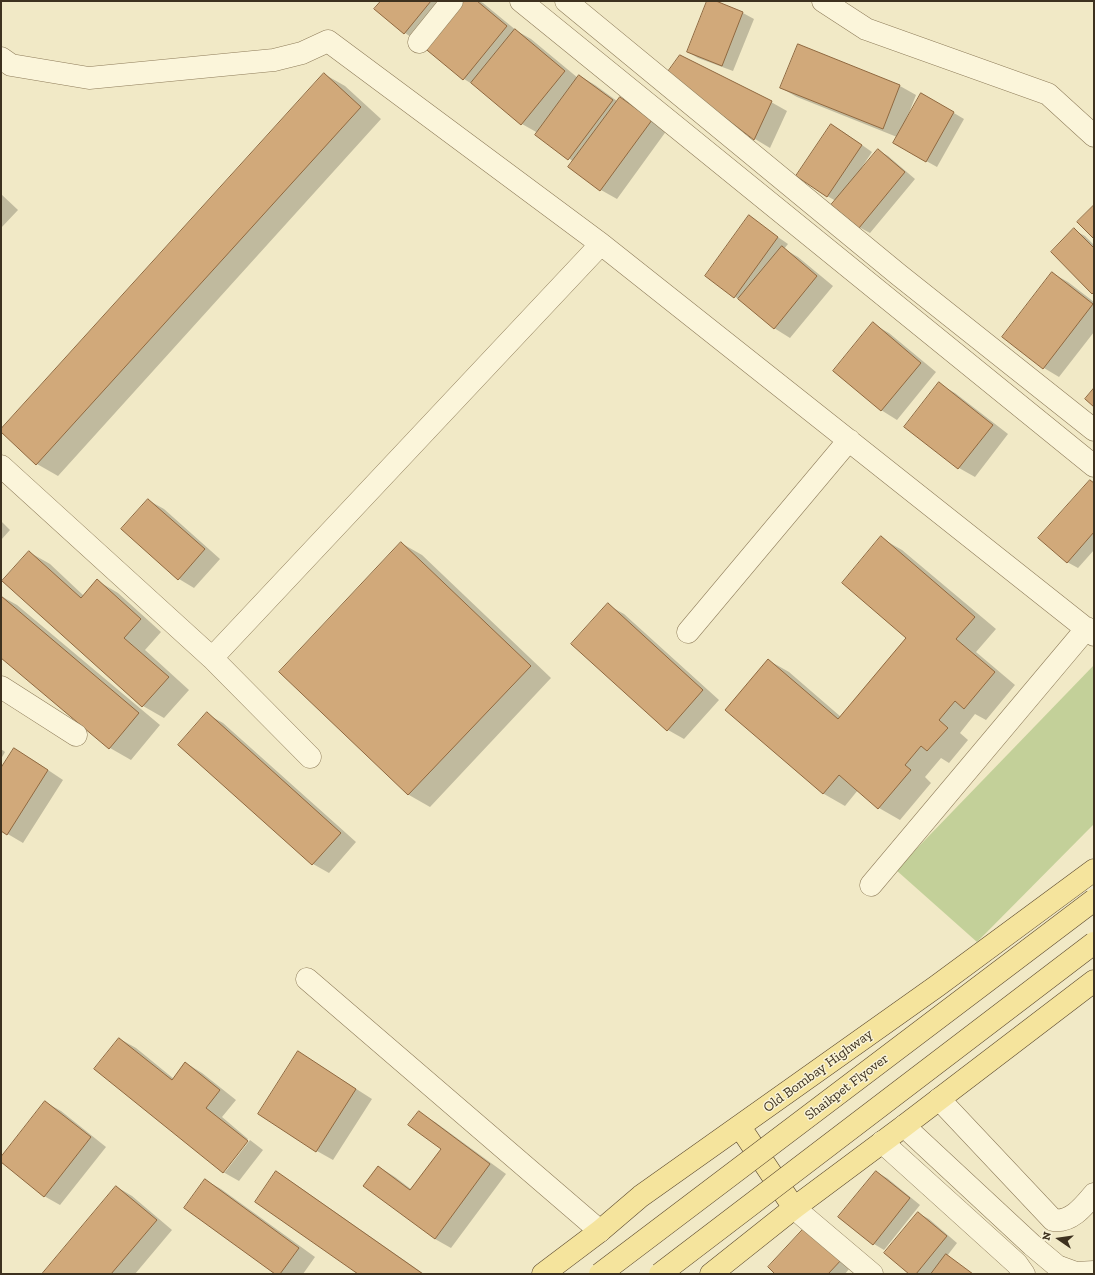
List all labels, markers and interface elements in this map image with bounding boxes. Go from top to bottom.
street label: Old Bombay Highway [760,1026,876,1116]
street label: Shaikpet Flyover [802,1050,892,1124]
north arrow [1039,1219,1079,1259]
text: N [1040,1231,1054,1242]

